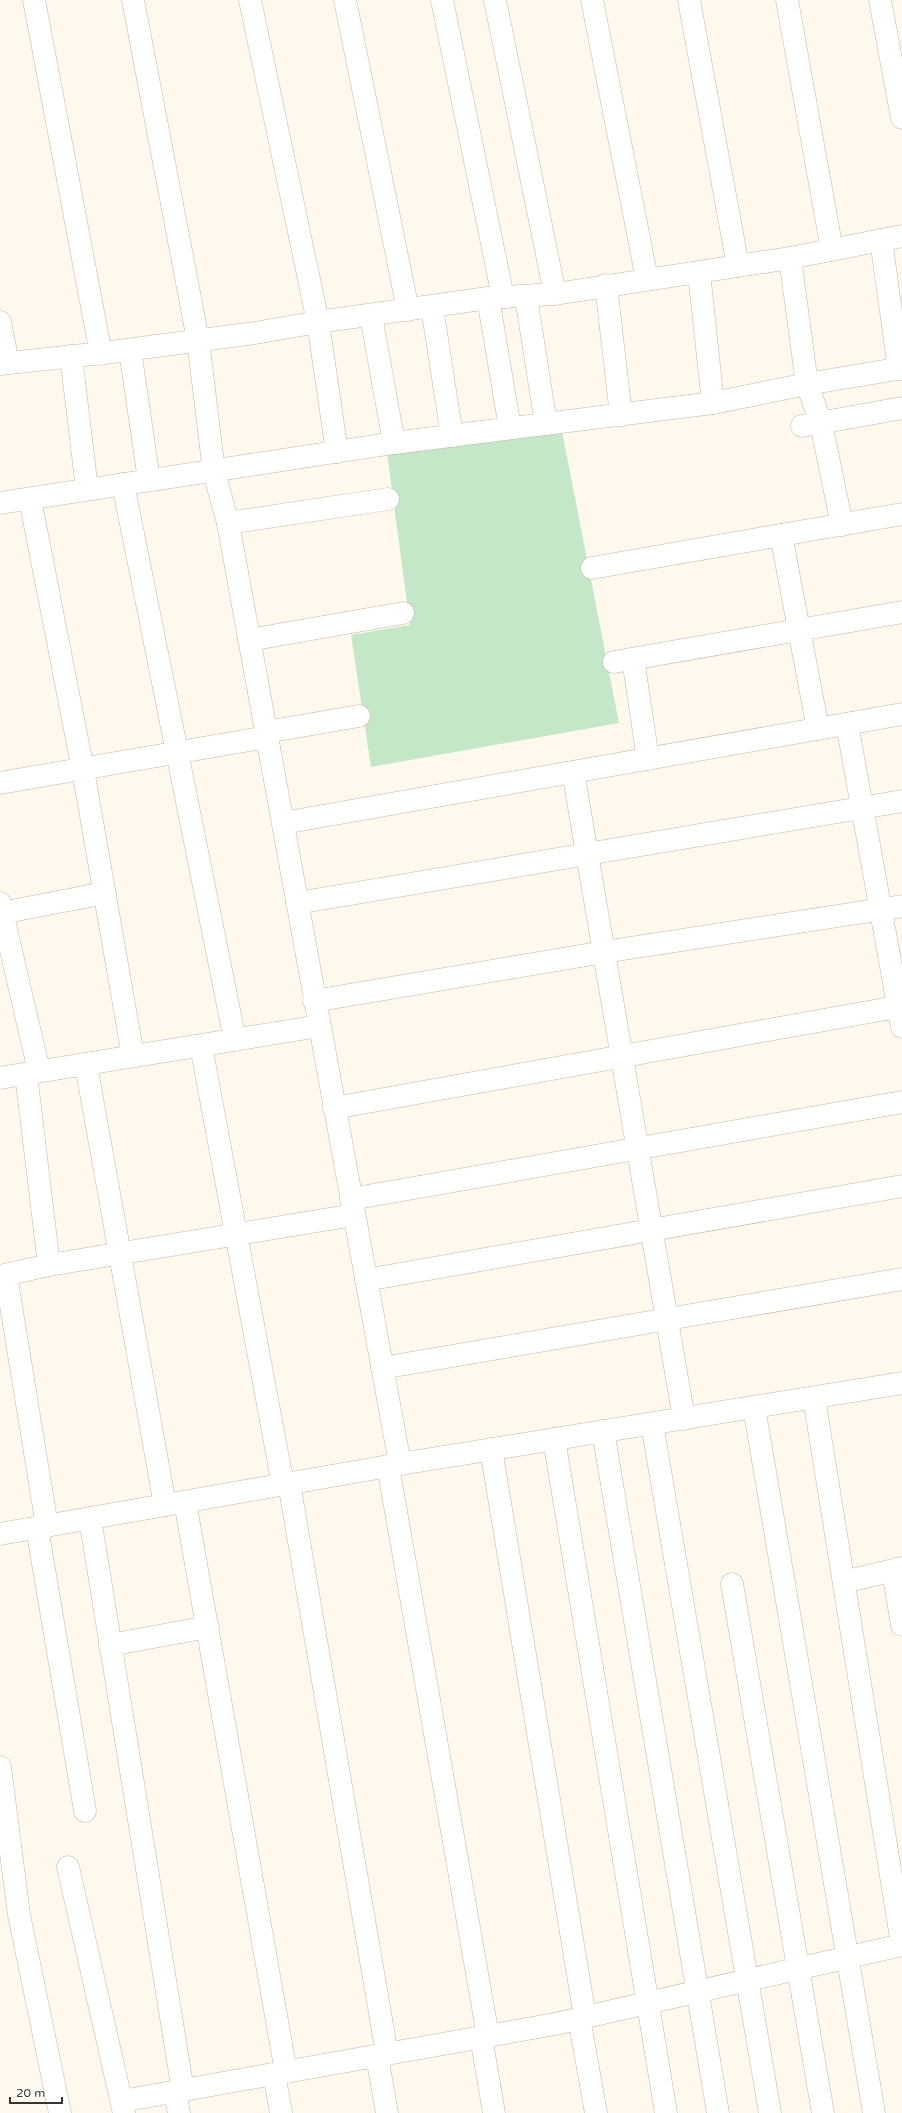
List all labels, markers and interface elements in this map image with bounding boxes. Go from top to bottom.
scale bar [10,2079,62,2105]
text: 20 m [16,2086,45,2100]

